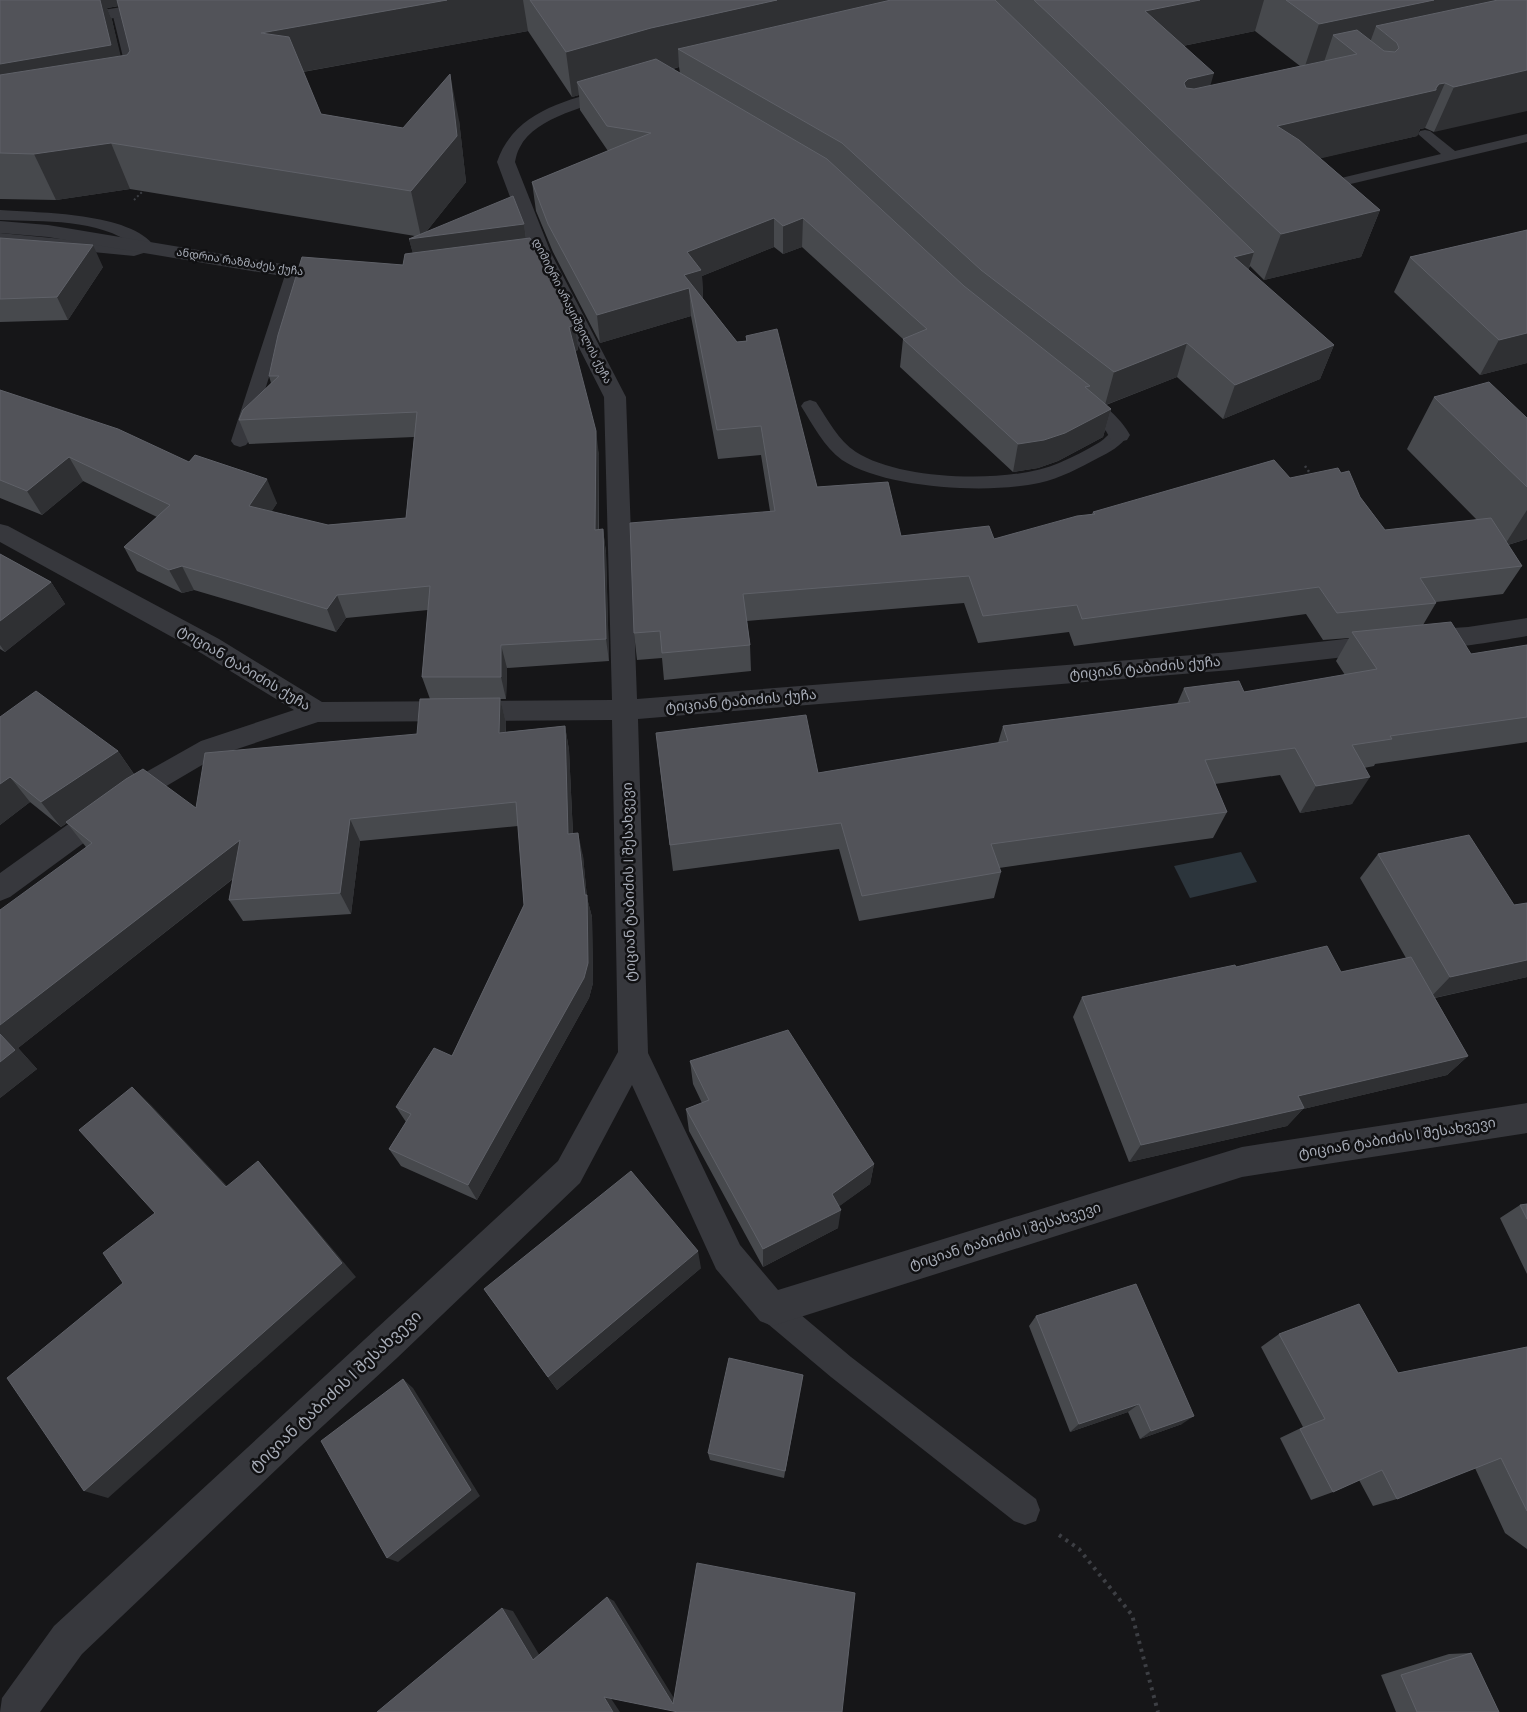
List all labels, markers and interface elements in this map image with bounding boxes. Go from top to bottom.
street label: დიმიტრი არაყიშვილის ქუჩა [530,236,614,386]
street label: ანდრია რაზმაძეს ქუჩა [176,246,304,278]
street label: ტიციან ტაბიძის ქუჩა [175,622,313,714]
street label: ტიციან ტაბიძის ქუჩა [1069,653,1221,683]
street label: ტიციან ტაბიძის ქუჩა [665,686,817,716]
street label: ტიციან ტაბიძის I შესახვევი [619,782,639,982]
street label: ტიციან ტაბიძის I შესახვევი [1297,1114,1497,1162]
street label: ტიციან ტაბიძის I შესახვევი [907,1199,1103,1273]
street label: ტიციან ტაბიძის I შესახვევი [245,1306,425,1476]

